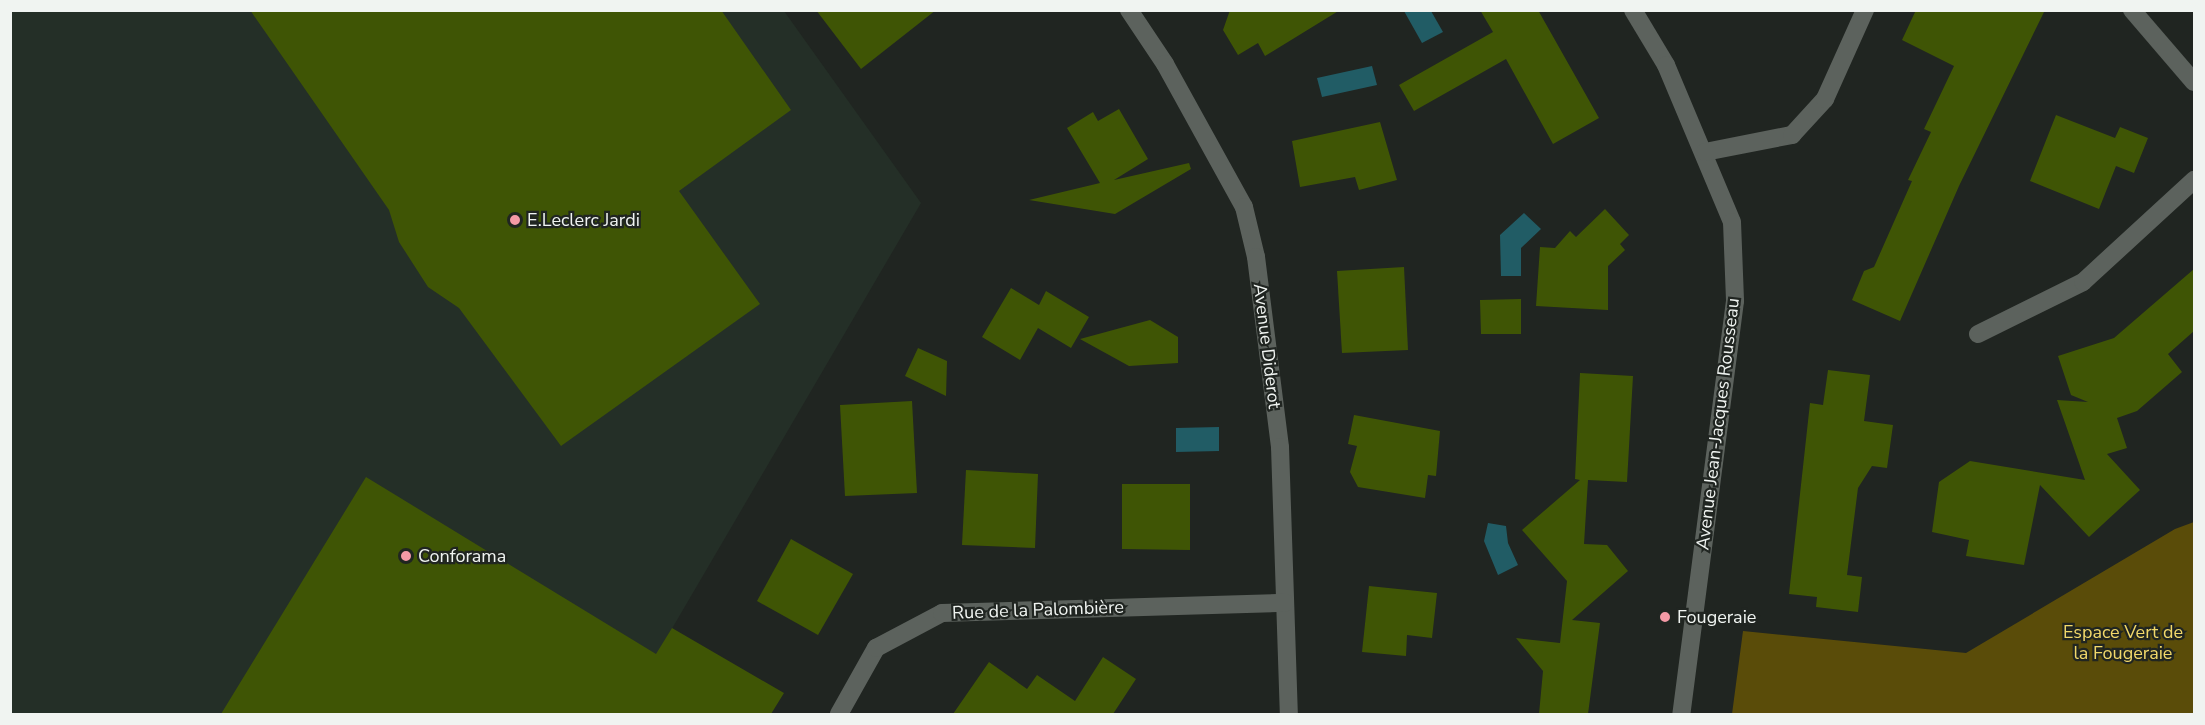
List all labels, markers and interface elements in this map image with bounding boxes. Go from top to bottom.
place label: E.Leclerc Jardi [527,209,640,231]
marker: E.Leclerc Jardi [508,213,522,227]
street label: Avenue Diderot [1249,282,1285,410]
street label: Avenue Jean-Jacques Rousseau [1692,297,1744,551]
place label: Conforama [418,545,506,567]
marker: Conforama [399,549,413,563]
street label: Rue de la Palombière [952,596,1124,624]
place label: Fougeraie [1677,606,1756,628]
marker: Fougeraie [1658,610,1672,624]
park label: Espace Vert de la Fougeraie [2063,622,2183,664]

